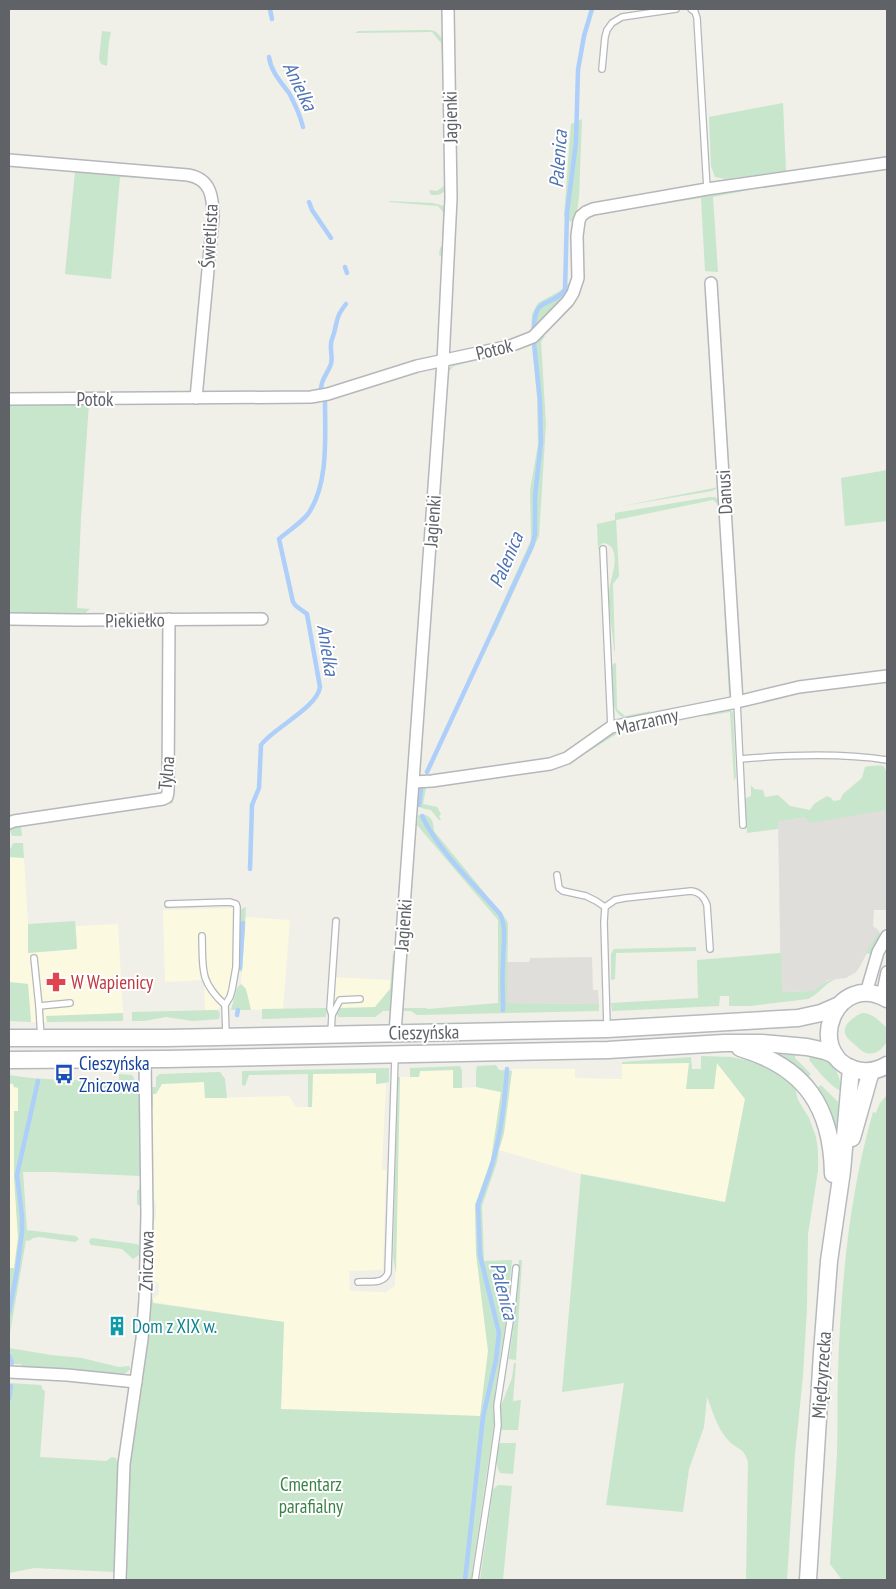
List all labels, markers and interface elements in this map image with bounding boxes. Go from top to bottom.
water label: Anielka [277,57,323,116]
street label: Jagienki [438,91,462,144]
water label: Palenica [543,128,573,189]
street label: Świetlista [195,203,223,269]
street label: Potok [473,333,515,365]
street label: Potok [77,387,114,411]
street label: Danusi [711,469,737,515]
street label: Jagienki [418,494,446,549]
water label: Palenica [483,527,530,592]
street label: Piekiełko [105,607,165,633]
water label: Anielka [311,623,345,678]
street label: Marzanny [614,702,681,740]
street label: Tylna [153,755,179,791]
street label: Jagienki [389,898,417,953]
place label: W Wapienicy [71,970,154,994]
pharmacy icon: W Wapienicy [45,971,67,993]
street label: Cieszyńska [388,1019,460,1045]
place label: Cieszyńska Zniczowa [79,1051,150,1097]
bus stop icon: Cieszyńska Zniczowa [53,1063,75,1085]
street label: Zniczowa [133,1231,159,1291]
water label: Palenica [484,1260,524,1323]
place label: Dom z XIX w. [132,1314,217,1338]
building icon: Dom z XIX w. [106,1315,128,1337]
street label: Międzyrzecka [806,1331,836,1419]
park label: Cmentarz parafialny [279,1472,344,1518]

